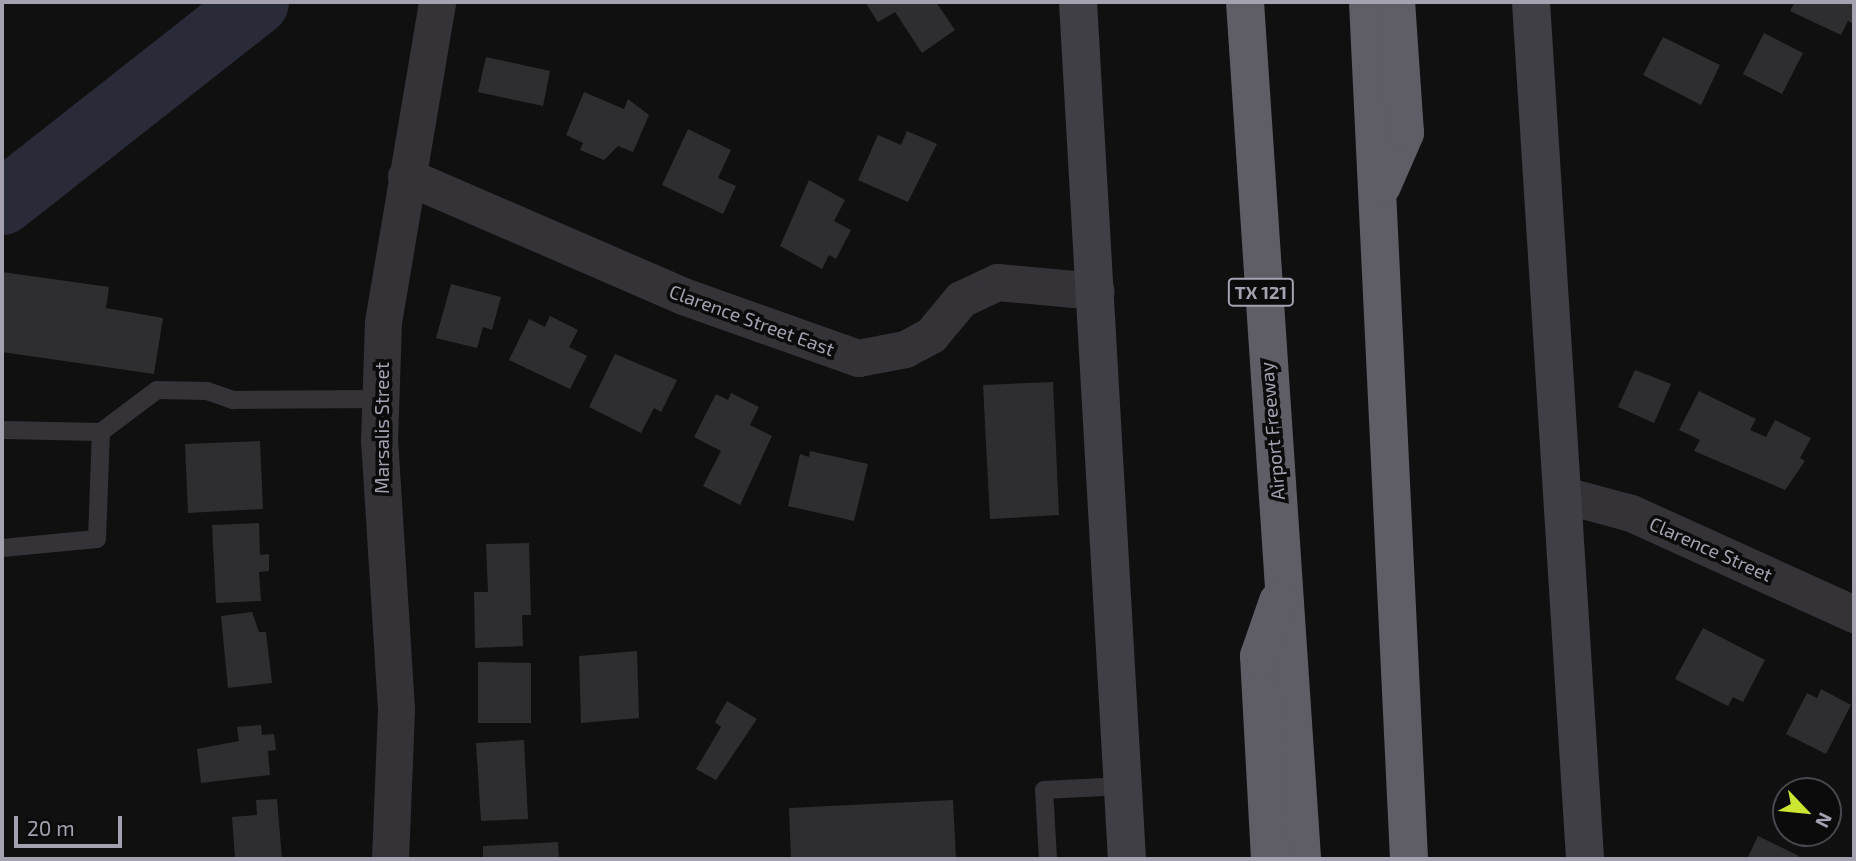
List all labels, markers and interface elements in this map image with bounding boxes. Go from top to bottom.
road number: TX 121 [1228,278,1294,306]
street label: Clarence Street East [666,280,838,360]
street label: Airport Freeway [1255,361,1289,501]
street label: Marsalis Street [371,362,393,494]
street label: Clarence Street [1646,512,1776,586]
north arrow [1772,777,1842,847]
scale bar [18,802,126,846]
text: N [1811,809,1838,832]
text: 20 m [27,815,75,840]

